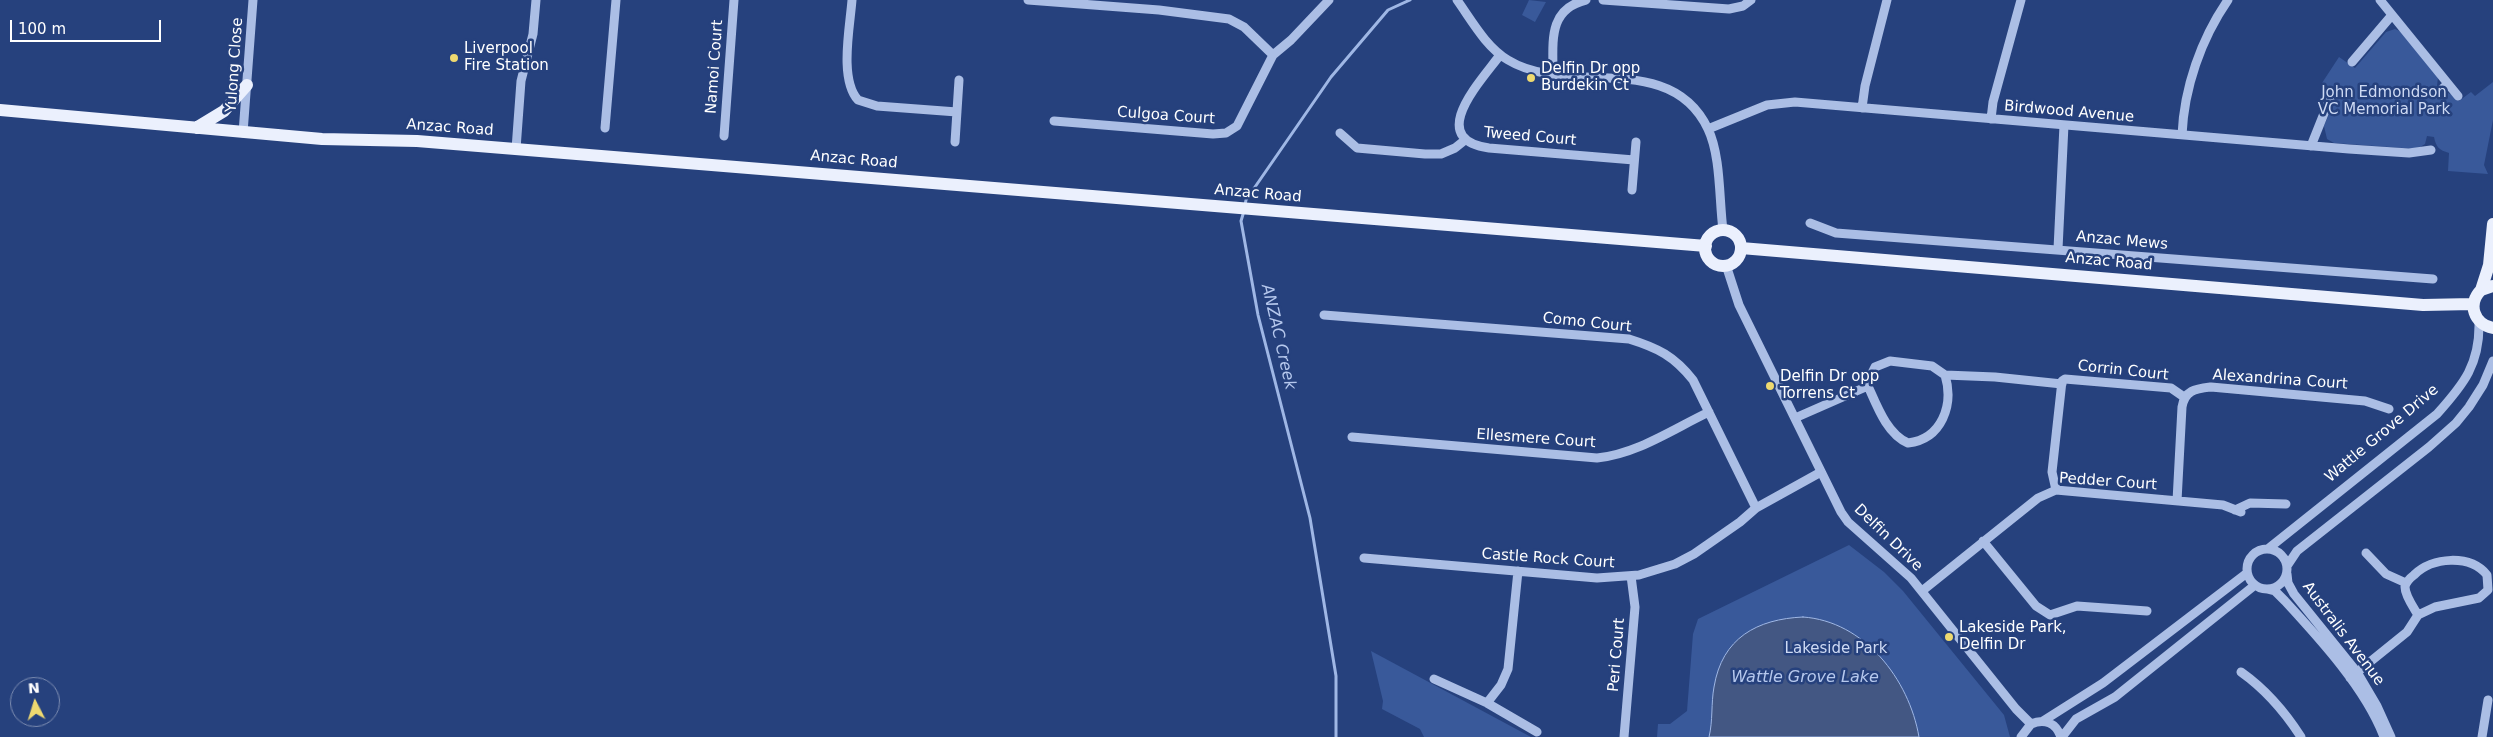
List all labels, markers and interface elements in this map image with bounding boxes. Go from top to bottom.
scale bar [12,10,164,42]
street label: Yulong Close [223,17,247,113]
street label: Namoi Court [703,19,727,115]
text: 100 m [18,20,66,38]
place label: Liverpool Fire Station [464,40,549,75]
marker: Liverpool Fire Station [448,52,460,64]
place label: Delfin Dr opp Burdekin Ct [1541,60,1640,95]
marker: Delfin Dr opp Burdekin Ct [1525,72,1537,84]
park label: John Edmondson VC Memorial Park [2318,84,2450,119]
street label: Birdwood Avenue [2003,97,2135,127]
street label: Culgoa Court [1116,104,1216,128]
street label: Anzac Road [406,116,494,140]
street label: Tweed Court [1483,124,1577,150]
street label: Anzac Road [810,147,898,173]
street label: Anzac Road [1214,181,1302,207]
street label: Anzac Mews [2075,228,2169,254]
street label: Anzac Road [2065,249,2153,275]
water label: ANZAC Creek [1257,282,1299,392]
street label: Como Court [1542,309,1632,337]
street label: Corrin Court [2077,357,2169,385]
street label: Alexandrina Court [2212,366,2348,394]
place label: Delfin Dr opp Torrens Ct [1780,368,1879,403]
marker: Delfin Dr opp Torrens Ct [1764,380,1776,392]
street label: Wattle Grove Drive [2322,381,2442,487]
street label: Ellesmere Court [1476,426,1596,452]
street label: Pedder Court [2058,470,2158,494]
street label: Delfin Drive [1850,501,1926,575]
street label: Castle Rock Court [1481,545,1615,573]
street label: Australis Avenue [2298,578,2388,690]
street label: Peri Court [1605,617,1629,693]
place label: Lakeside Park, Delfin Dr [1959,619,2067,654]
marker: Lakeside Park, Delfin Dr [1943,631,1955,643]
park label: Lakeside Park [1785,640,1887,658]
water label: Wattle Grove Lake [1731,668,1879,688]
north arrow [10,677,60,727]
text: N [27,680,40,697]

